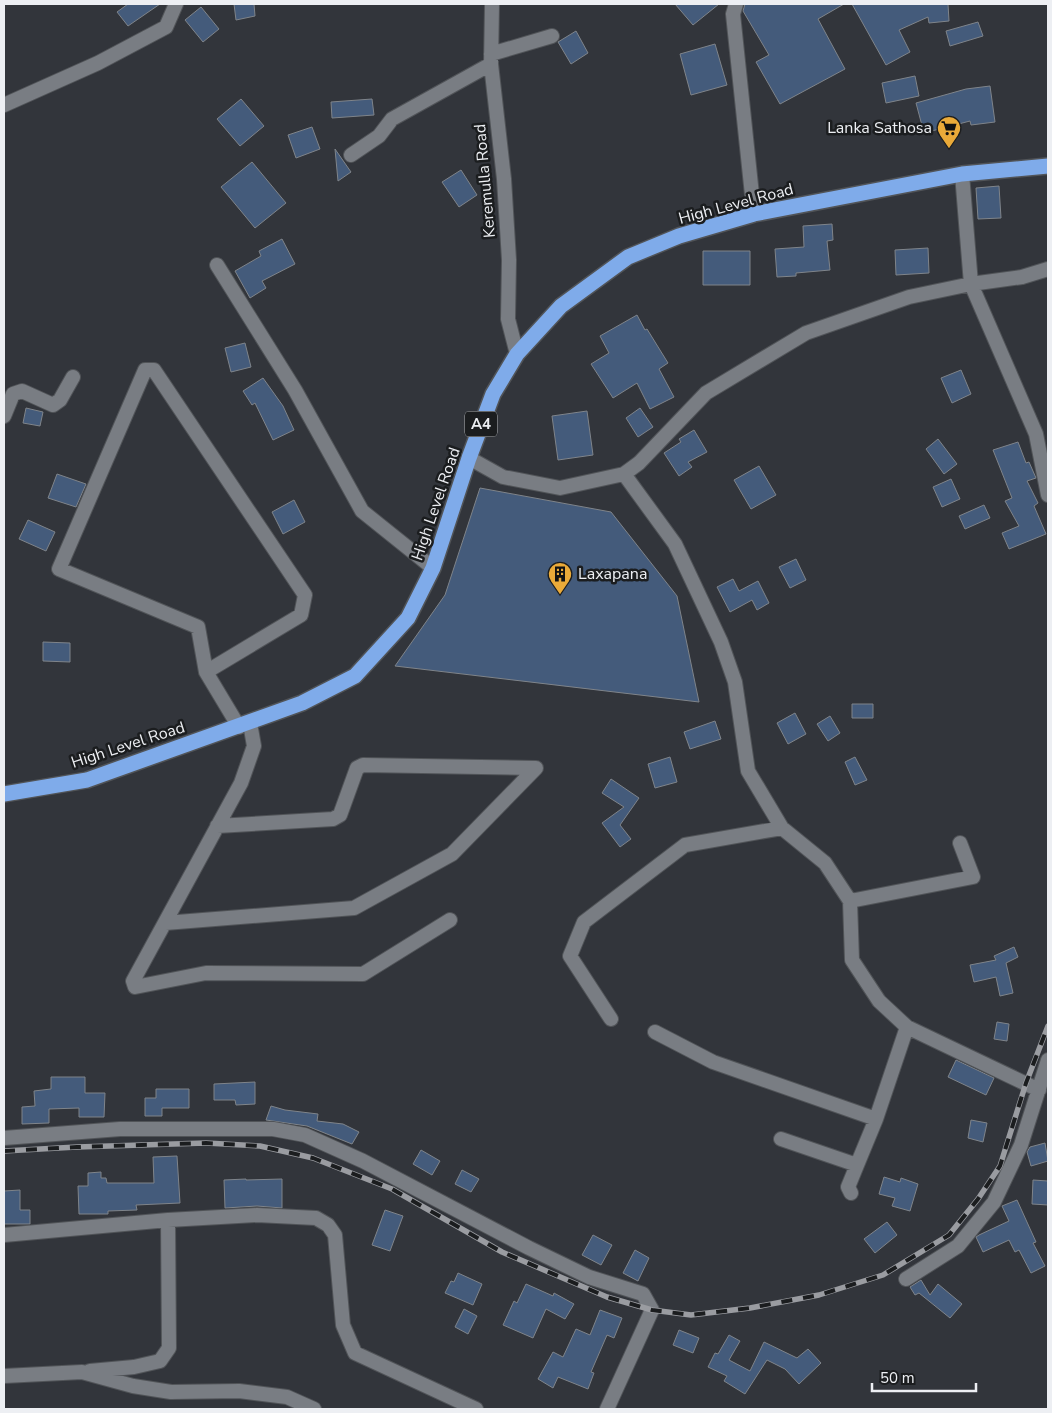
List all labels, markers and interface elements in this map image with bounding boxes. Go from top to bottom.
supermarket icon: Lanka Sathosa [936,115,962,149]
place label: Lanka Sathosa [827,117,932,139]
street label: Keremulla Road [469,123,501,239]
street label: High Level Road [676,178,796,230]
road number: A4 [465,412,497,436]
street label: High Level Road [406,445,466,563]
building icon: Laxapana [547,561,573,595]
place label: Laxapana [578,563,647,585]
street label: High Level Road [68,716,188,774]
scale bar [872,1360,976,1392]
text: 50 m [880,1368,915,1388]

